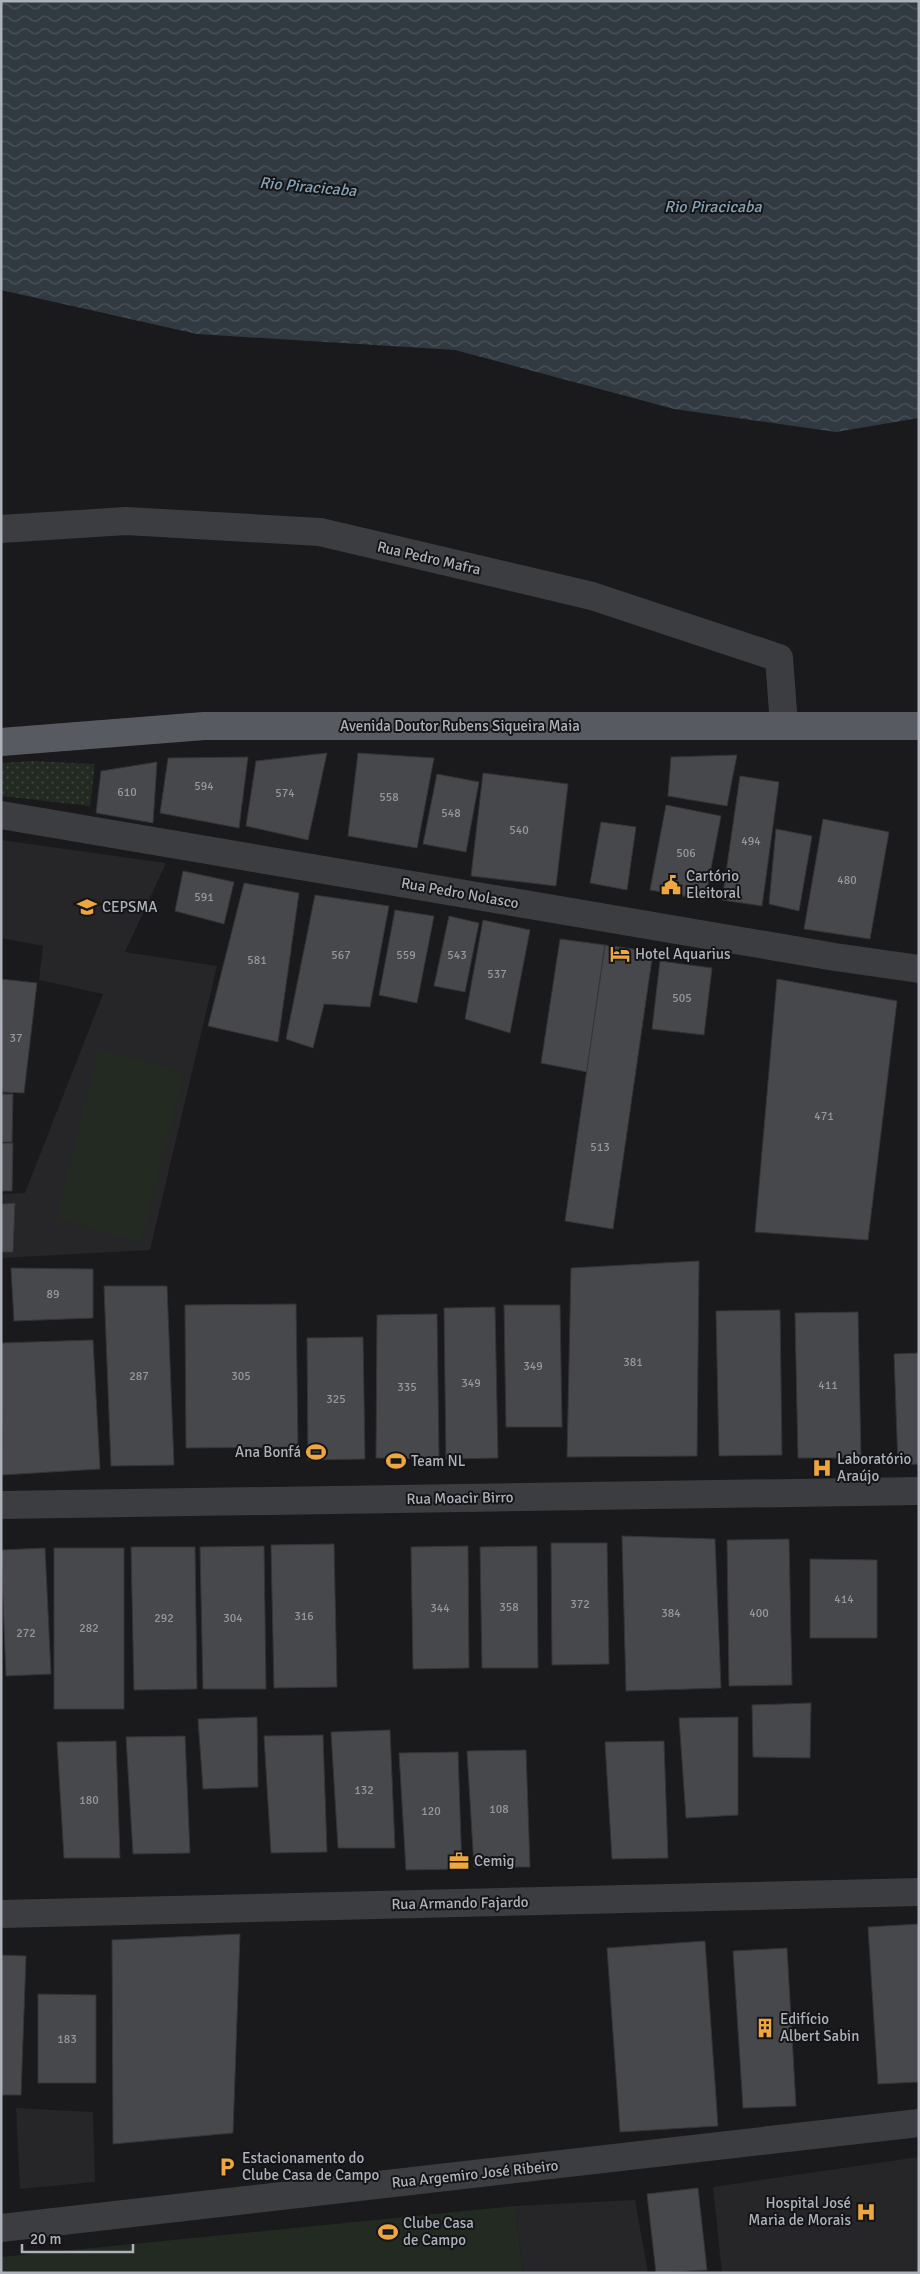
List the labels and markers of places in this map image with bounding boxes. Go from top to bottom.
place label: Cartório Eleitoral [686,867,741,902]
public building icon: Cartório Eleitoral [660,874,682,896]
school or university icon: CEPSMA [76,896,98,918]
place label: CEPSMA [102,898,158,916]
hotel icon: Hotel Aquarius [609,943,631,965]
place label: Hotel Aquarius [635,945,731,963]
sports icon: Ana Bonfá [305,1441,327,1463]
place label: Ana Bonfá [235,1443,301,1461]
sports icon: Team NL [385,1450,407,1472]
place label: Laboratório Araújo [837,1450,912,1485]
place label: Team NL [411,1452,466,1470]
hospital icon: Laboratório Araújo [811,1457,833,1479]
office icon: Cemig [448,1850,470,1872]
place label: Cemig [474,1852,514,1870]
place label: Edifício Albert Sabin [780,2010,859,2045]
building icon: Edifício Albert Sabin [754,2017,776,2039]
place label: Estacionamento do Clube Casa de Campo [242,2149,379,2184]
parking icon: Estacionamento do Clube Casa de Campo [216,2156,238,2178]
place label: Hospital José Maria de Morais [748,2194,851,2229]
hospital icon: Hospital José Maria de Morais [855,2201,877,2223]
place label: Clube Casa de Campo [403,2214,474,2249]
sports icon: Clube Casa de Campo [377,2221,399,2243]

